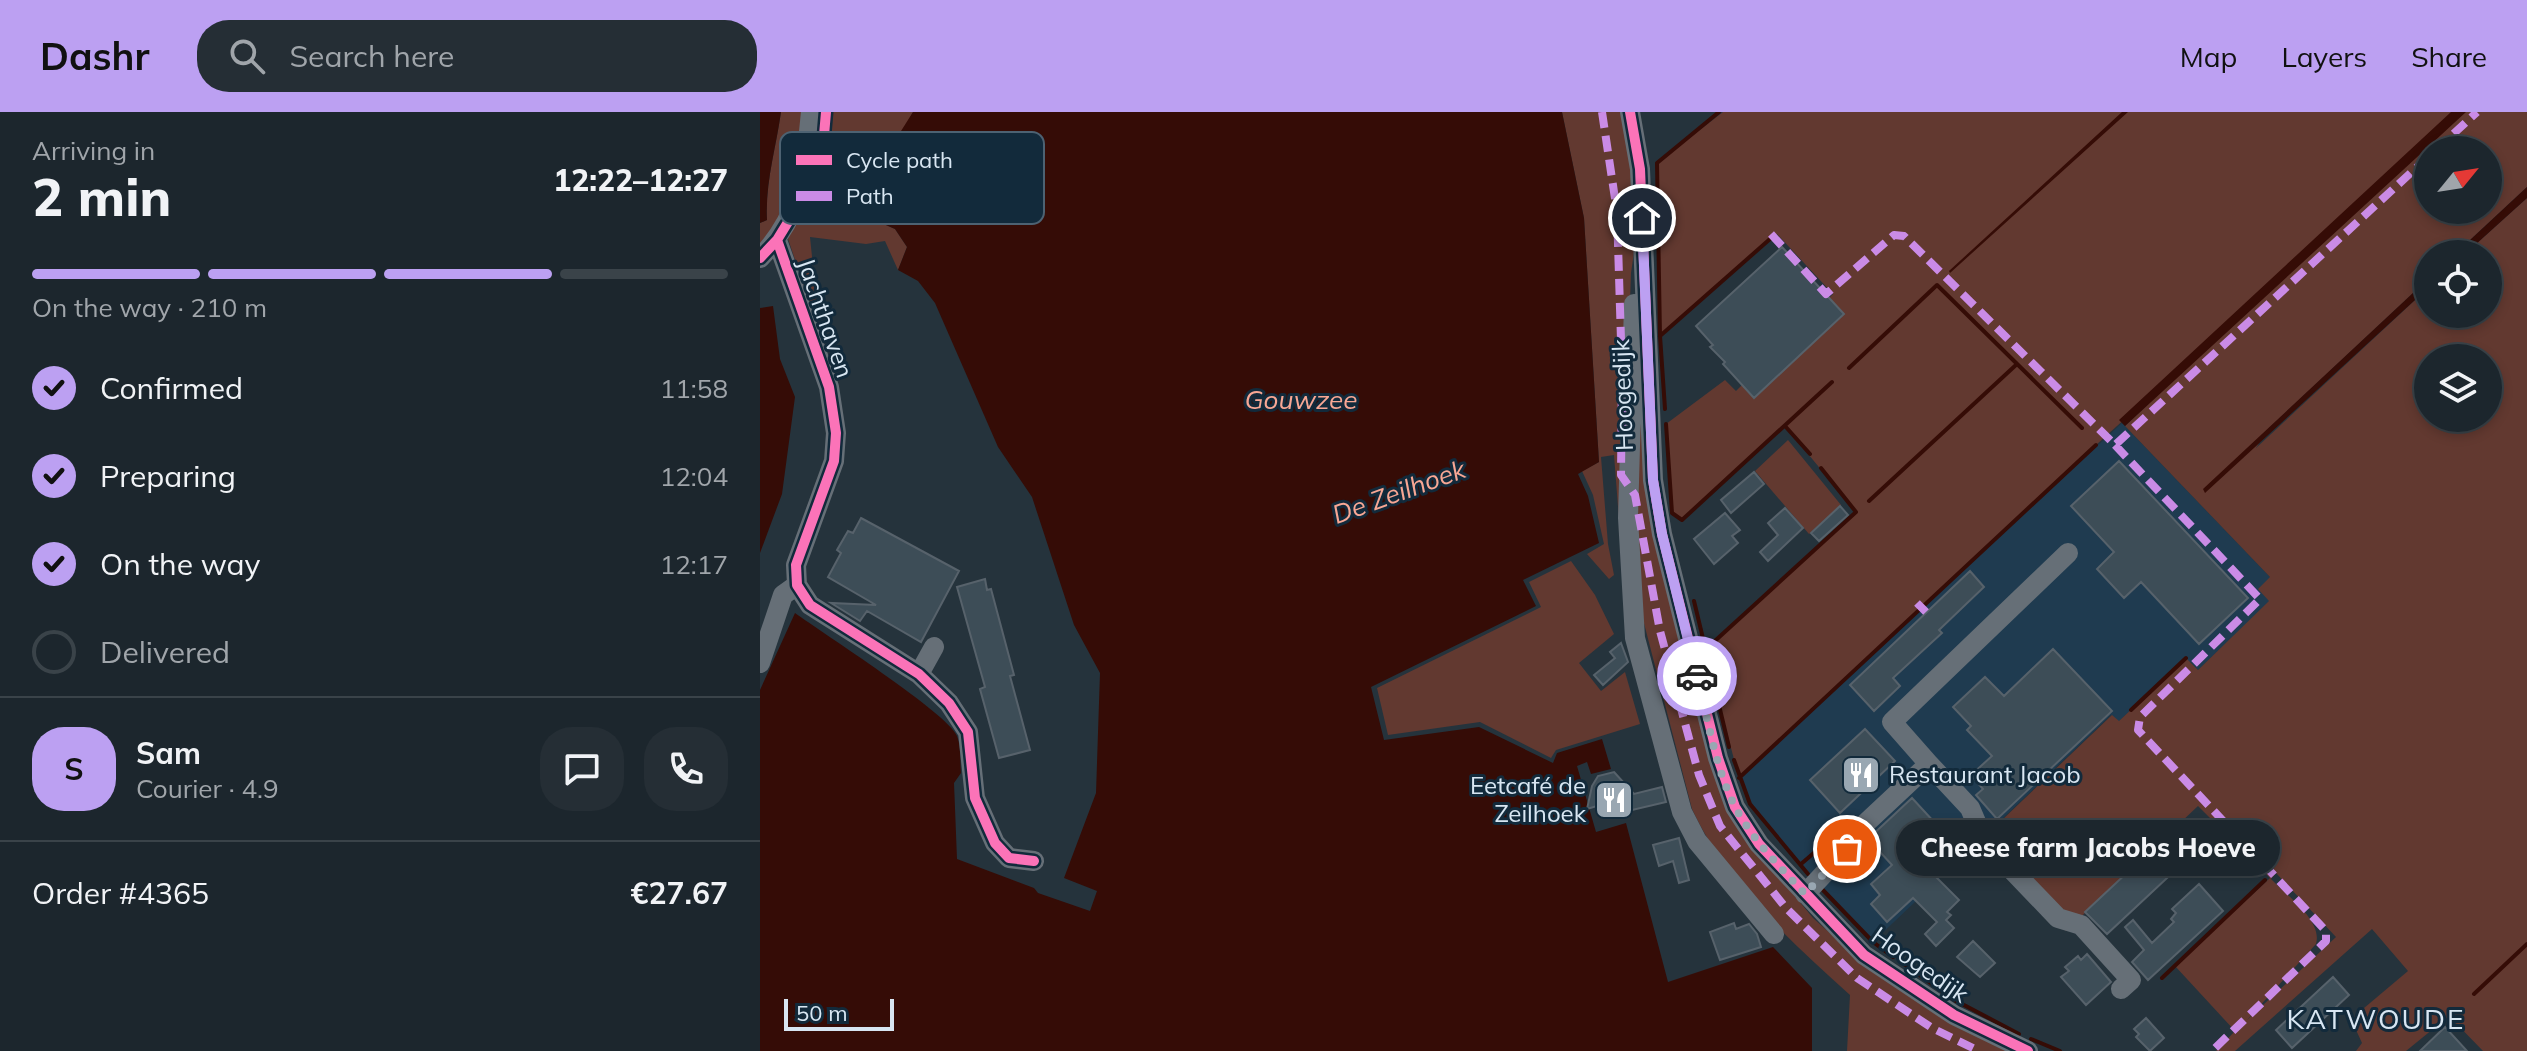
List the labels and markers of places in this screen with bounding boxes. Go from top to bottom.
pin [1608,184,1676,252]
restaurant icon: Restaurant Jacob [1840,754,1882,796]
place label: Restaurant Jacob [1889,759,2081,789]
place label: Eetcafé de Zeilhoek [1470,770,1587,828]
restaurant icon: Eetcafé de Zeilhoek [1593,779,1635,821]
pin [1813,815,1881,883]
callout: Cheese farm Jacobs Hoeve [1895,821,2279,877]

